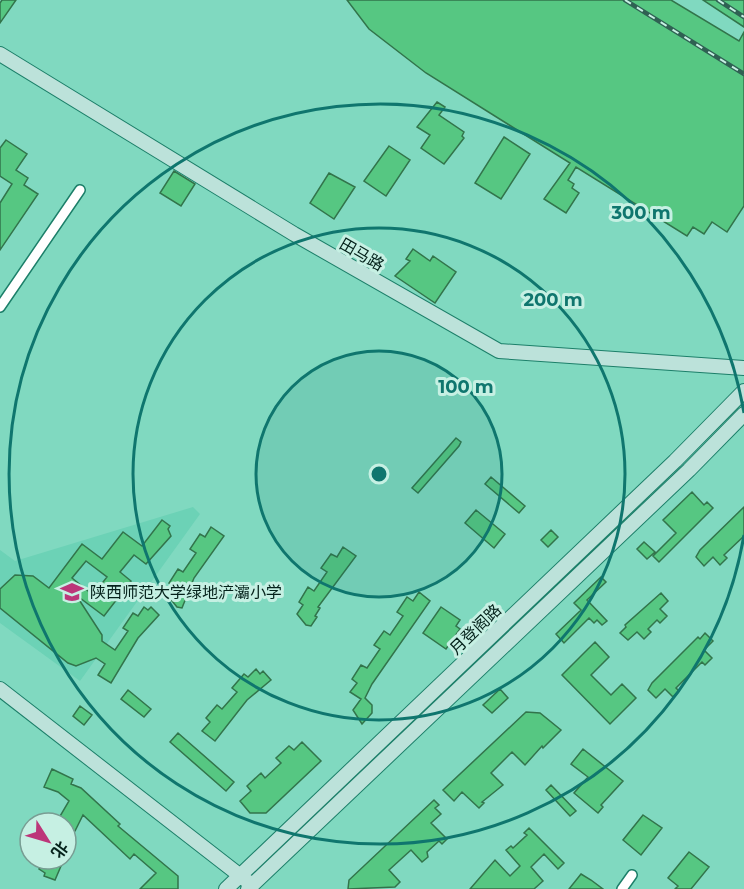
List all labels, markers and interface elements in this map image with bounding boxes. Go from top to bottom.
text: 300 m [610,202,671,224]
street label: 田马路 [336,234,387,275]
text: 200 m [523,289,583,311]
text: 100 m [438,376,494,398]
centre of rings [369,464,389,484]
school or university icon: 陕西师范大学绿地浐灞小学 [59,579,85,605]
place label: 陕西师范大学绿地浐灞小学 [90,583,282,602]
street label: 月登阁路 [446,600,505,658]
north arrow [18,811,78,871]
text: 北 [47,838,72,862]

